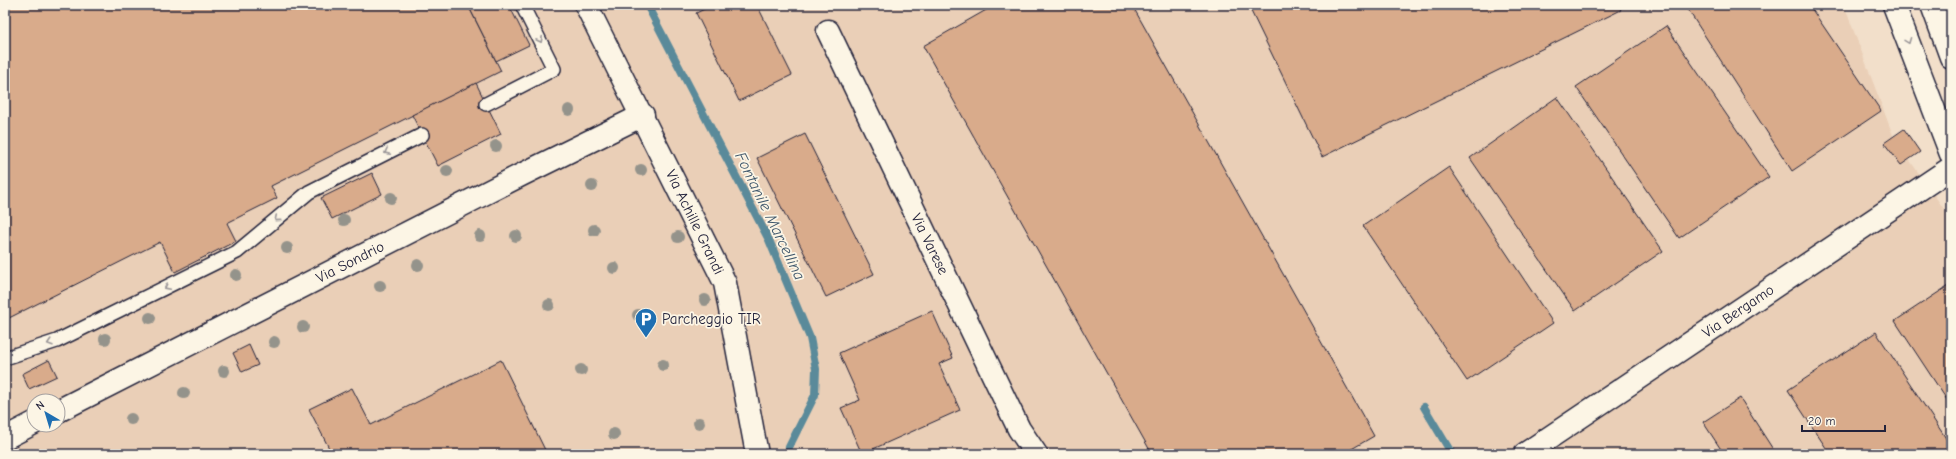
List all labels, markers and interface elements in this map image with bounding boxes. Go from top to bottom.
one-way arrow [535,36,542,43]
one-way arrow [1903,38,1911,45]
one-way arrow [384,148,392,155]
water label: Fontanile Marcellina [731,149,809,283]
street label: Via Achille Grandi [662,167,728,277]
street label: Via Varese [907,210,953,278]
one-way arrow [274,215,281,222]
street label: Via Sondrio [313,237,387,287]
street label: Via Bergamo [1699,280,1777,342]
one-way arrow [164,282,171,290]
parking icon: Parcheggio TIR [633,306,659,339]
place label: Parcheggio TIR [662,310,761,328]
one-way arrow [46,338,53,347]
north arrow [26,393,66,433]
text: N [33,398,47,413]
scale bar [1802,407,1885,433]
text: 20 m [1808,414,1836,428]

